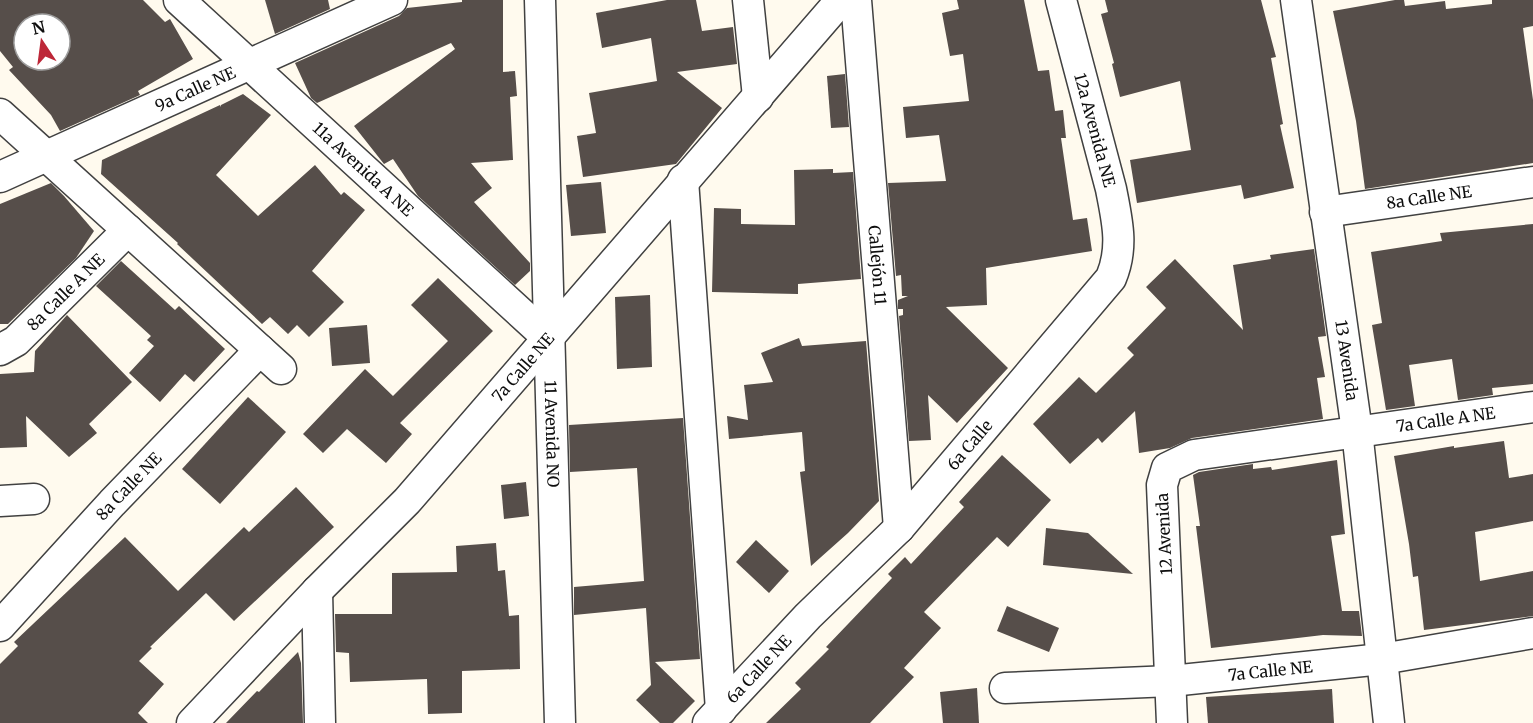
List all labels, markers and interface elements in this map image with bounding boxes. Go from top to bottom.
north arrow [12,12,72,72]
text: N [30,16,47,39]
street label: 9a Calle NE [152,62,239,116]
street label: 12a Avenida NE [1070,71,1120,190]
street label: 11a Avenida A NE [309,118,418,221]
street label: 8a Calle NE [1385,181,1474,213]
street label: Callejón 11 [864,224,891,306]
street label: 8a Calle A NE [22,249,109,335]
street label: 13 Avenida [1331,319,1363,403]
street label: 7a Calle NE [488,328,559,406]
street label: 11 Avenida NO [541,380,563,488]
street label: 7a Calle A NE [1395,402,1497,436]
street label: 6a Calle [942,416,996,474]
street label: 8a Calle NE [92,447,166,524]
street label: 12 Avenida [1152,492,1176,575]
street label: 6a Calle NE [722,630,796,707]
street label: 7a Calle NE [1227,656,1314,685]

